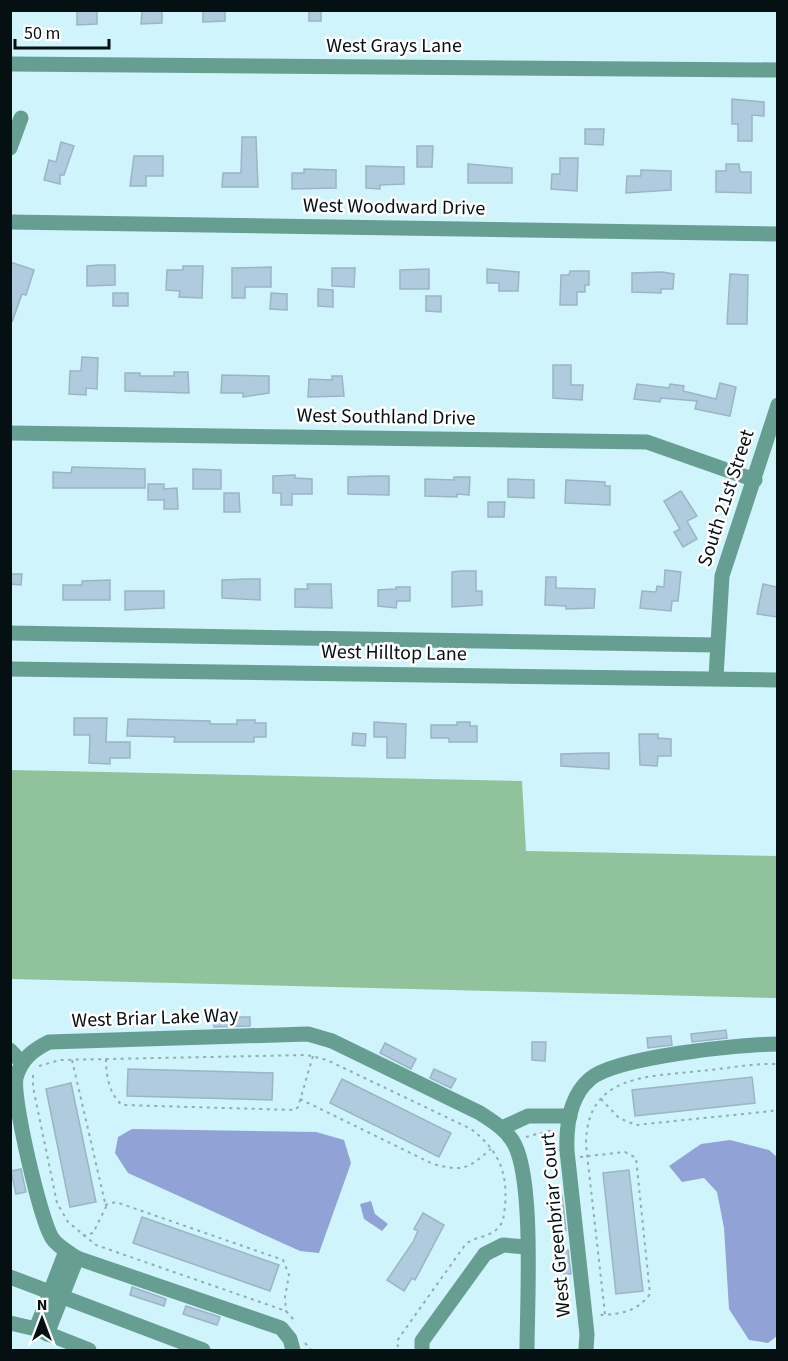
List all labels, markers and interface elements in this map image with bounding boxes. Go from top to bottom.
scale bar [15,12,110,50]
text: 50 m [24,21,60,46]
street label: West Grays Lane [326,32,462,60]
street label: West Woodward Drive [303,191,485,223]
street label: West Southland Drive [296,401,476,433]
street label: South 21st Street [691,426,761,570]
street label: West Hilltop Lane [321,638,467,668]
street label: West Briar Lake Way [71,1001,240,1035]
street label: West Greenbriar Court [534,1131,578,1318]
north arrow [12,1289,72,1349]
text: N [37,1294,47,1316]

